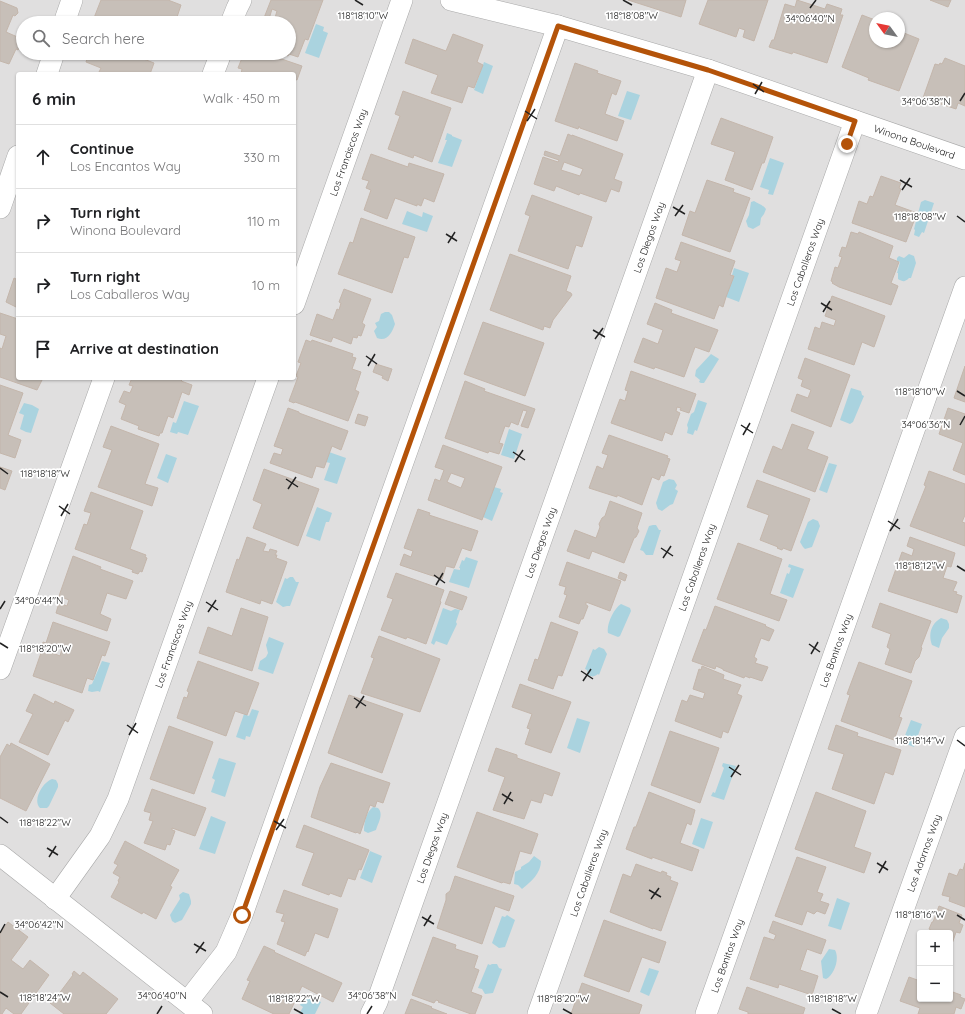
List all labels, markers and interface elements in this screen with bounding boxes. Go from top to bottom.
text: 118°18'10"W [338,9,388,22]
text: 118°18'08"W [606,9,658,22]
text: 34°06'40"N [785,12,835,25]
north arrow [869,12,905,48]
search box [16,16,296,60]
icon: search [30,27,52,49]
text: Search here [62,29,145,48]
text: 6 min [32,88,76,109]
text: Walk · 450 m [203,90,280,106]
text: 34°06'38"N [902,95,950,108]
street label: Los Franciscos Way [326,107,369,198]
street label: Winona Boulevard [872,121,957,162]
route end [838,135,856,153]
text: Continue [70,139,134,158]
icon: ahead [32,146,54,168]
text: 330 m [243,149,280,165]
text: Los Encantos Way [70,158,181,174]
street label: Los Diegos Way [630,200,667,275]
text: Turn right [70,203,141,222]
icon: right [32,210,54,232]
text: 118°18'08"W [894,210,946,223]
text: 110 m [247,213,280,229]
street label: Los Caballeros Way [783,216,826,308]
text: Winona Boulevard [70,222,181,238]
text: Turn right [70,267,141,286]
icon: right [32,274,54,296]
text: 10 m [252,277,280,293]
text: Los Caballeros Way [70,286,190,302]
icon: arrive [32,338,54,360]
text: Arrive at destination [70,339,219,358]
text: 118°18'10"W [895,385,945,398]
text: 34°06'36"N [902,418,950,431]
text: 118°18'18"W [20,467,70,480]
street label: Los Diegos Way [522,505,559,580]
street label: Los Caballeros Way [675,522,718,613]
text: 118°18'12"W [895,559,945,572]
text: 34°06'44"N [15,594,63,607]
street label: Los Franciscos Way [152,599,195,690]
street label: Los Bonitos Way [816,612,855,689]
text: 118°18'20"W [19,642,71,655]
text: 118°18'14"W [895,734,945,747]
street label: Los Diegos Way [413,811,450,885]
street label: Los Adornos Way [904,812,943,894]
text: 118°18'22"W [19,816,71,829]
street label: Los Caballeros Way [567,827,610,918]
route start [233,906,251,924]
text: 118°18'16"W [895,908,945,921]
street label: Los Bonitos Way [708,917,746,994]
text: 34°06'42"N [14,918,64,931]
map controls [917,930,953,1002]
button: + [917,930,953,966]
button: − [917,966,953,1002]
text: 34°06'40"N [137,989,187,1002]
text: 34°06'38"N [348,989,396,1002]
text: 118°18'24"W [19,991,71,1004]
text: 118°18'22"W [268,992,320,1005]
text: 118°18'20"W [537,992,589,1005]
text: 118°18'18"W [807,992,857,1005]

